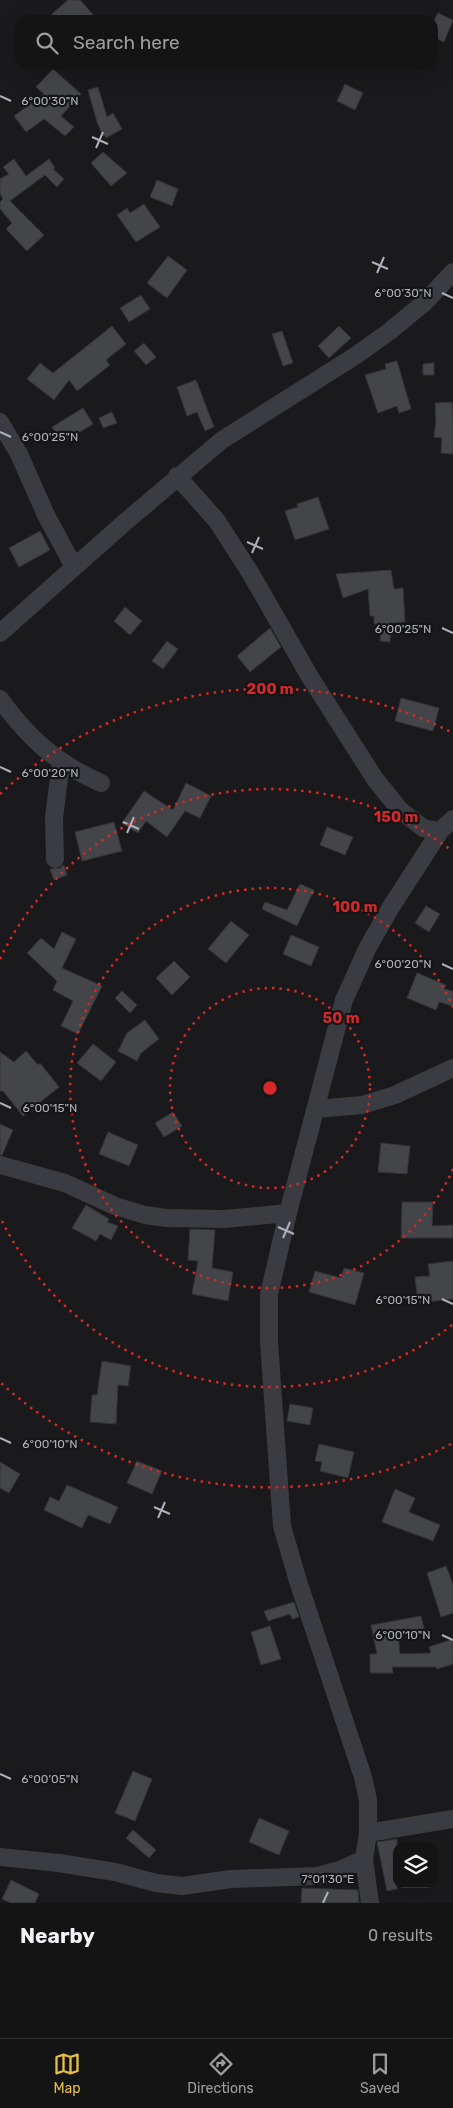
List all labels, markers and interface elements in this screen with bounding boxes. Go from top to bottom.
search box [15,15,438,70]
icon: search [33,29,61,57]
text: Search here [73,31,180,54]
text: 6°00'30"N [21,94,79,108]
text: 6°00'30"N [374,286,432,300]
text: 6°00'25"N [22,430,78,444]
text: 6°00'25"N [375,622,431,636]
text: 200 m [246,680,294,698]
text: 6°00'20"N [21,766,79,780]
text: 150 m [374,808,418,826]
text: 100 m [333,898,377,916]
text: 6°00'20"N [374,957,432,971]
text: 50 m [323,1009,359,1027]
centre of rings [261,1079,279,1097]
text: 6°00'15"N [23,1101,77,1115]
text: 6°00'15"N [376,1293,430,1307]
text: 6°00'10"N [22,1437,78,1451]
text: 6°00'10"N [375,1628,431,1642]
text: 6°00'05"N [21,1772,79,1786]
map controls [393,1843,438,1888]
button: layers [393,1843,438,1888]
text: 7°01'30"E [302,1872,354,1886]
text: Nearby [20,1923,95,1948]
text: 0 results [368,1926,433,1945]
tab: Map [53,2050,81,2097]
tab: Directions [187,2050,254,2097]
tab: Saved [360,2050,400,2097]

